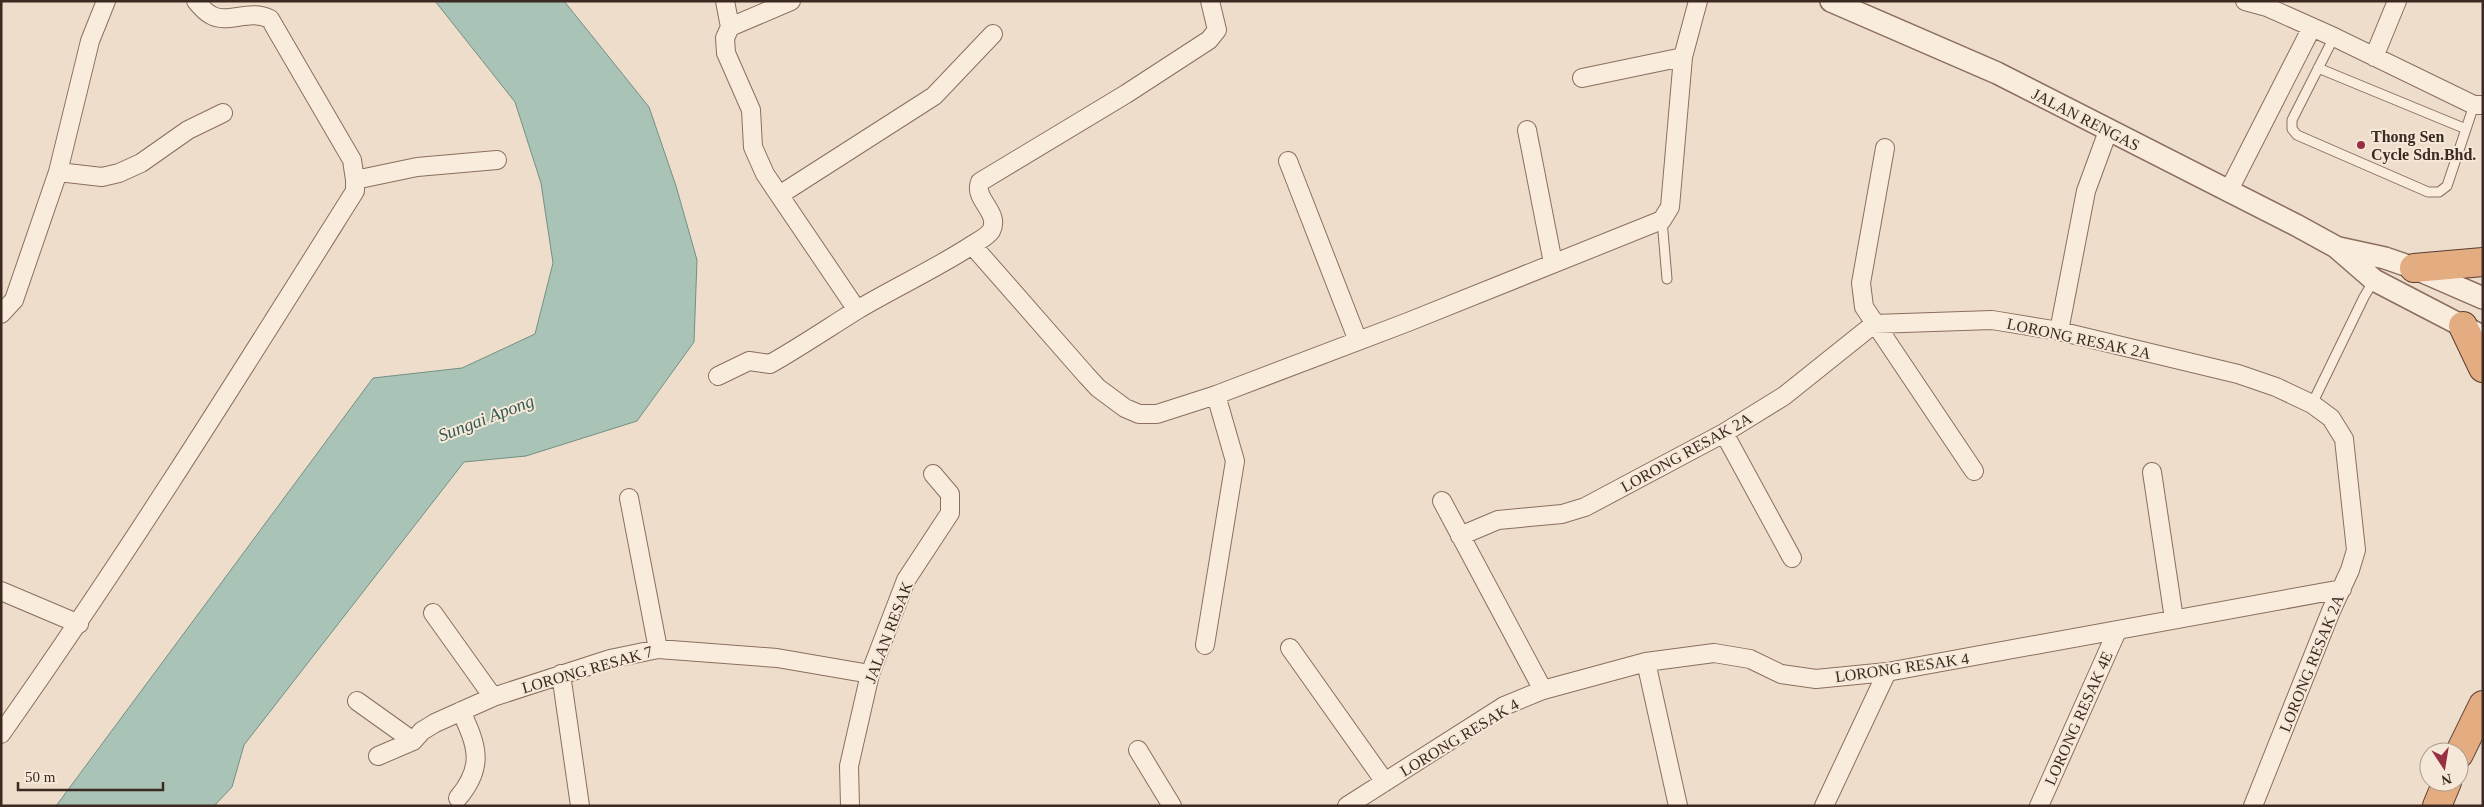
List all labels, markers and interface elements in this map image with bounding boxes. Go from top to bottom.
street label: JALAN RENGAS [2029,85,2143,154]
place label: Thong Sen Cycle Sdn.Bhd. [2371,128,2476,164]
marker: Thong Sen Cycle Sdn.Bhd. [2355,139,2367,151]
street label: LORONG RESAK 2A [2005,315,2153,362]
water label: Sungai Apong [435,391,537,445]
street label: LORONG RESAK 2A [1618,409,1755,495]
street label: JALAN RESAK [861,579,916,685]
street label: LORONG RESAK 2A [2276,592,2347,734]
street label: LORONG RESAK 7 [520,643,654,696]
street label: LORONG RESAK 4E [2041,649,2116,788]
street label: LORONG RESAK 4 [1834,650,1970,685]
street label: LORONG RESAK 4 [1397,695,1522,780]
north arrow [2419,742,2469,792]
scale bar [18,760,162,792]
text: 50 m [25,769,56,785]
text: N [2440,771,2453,788]

